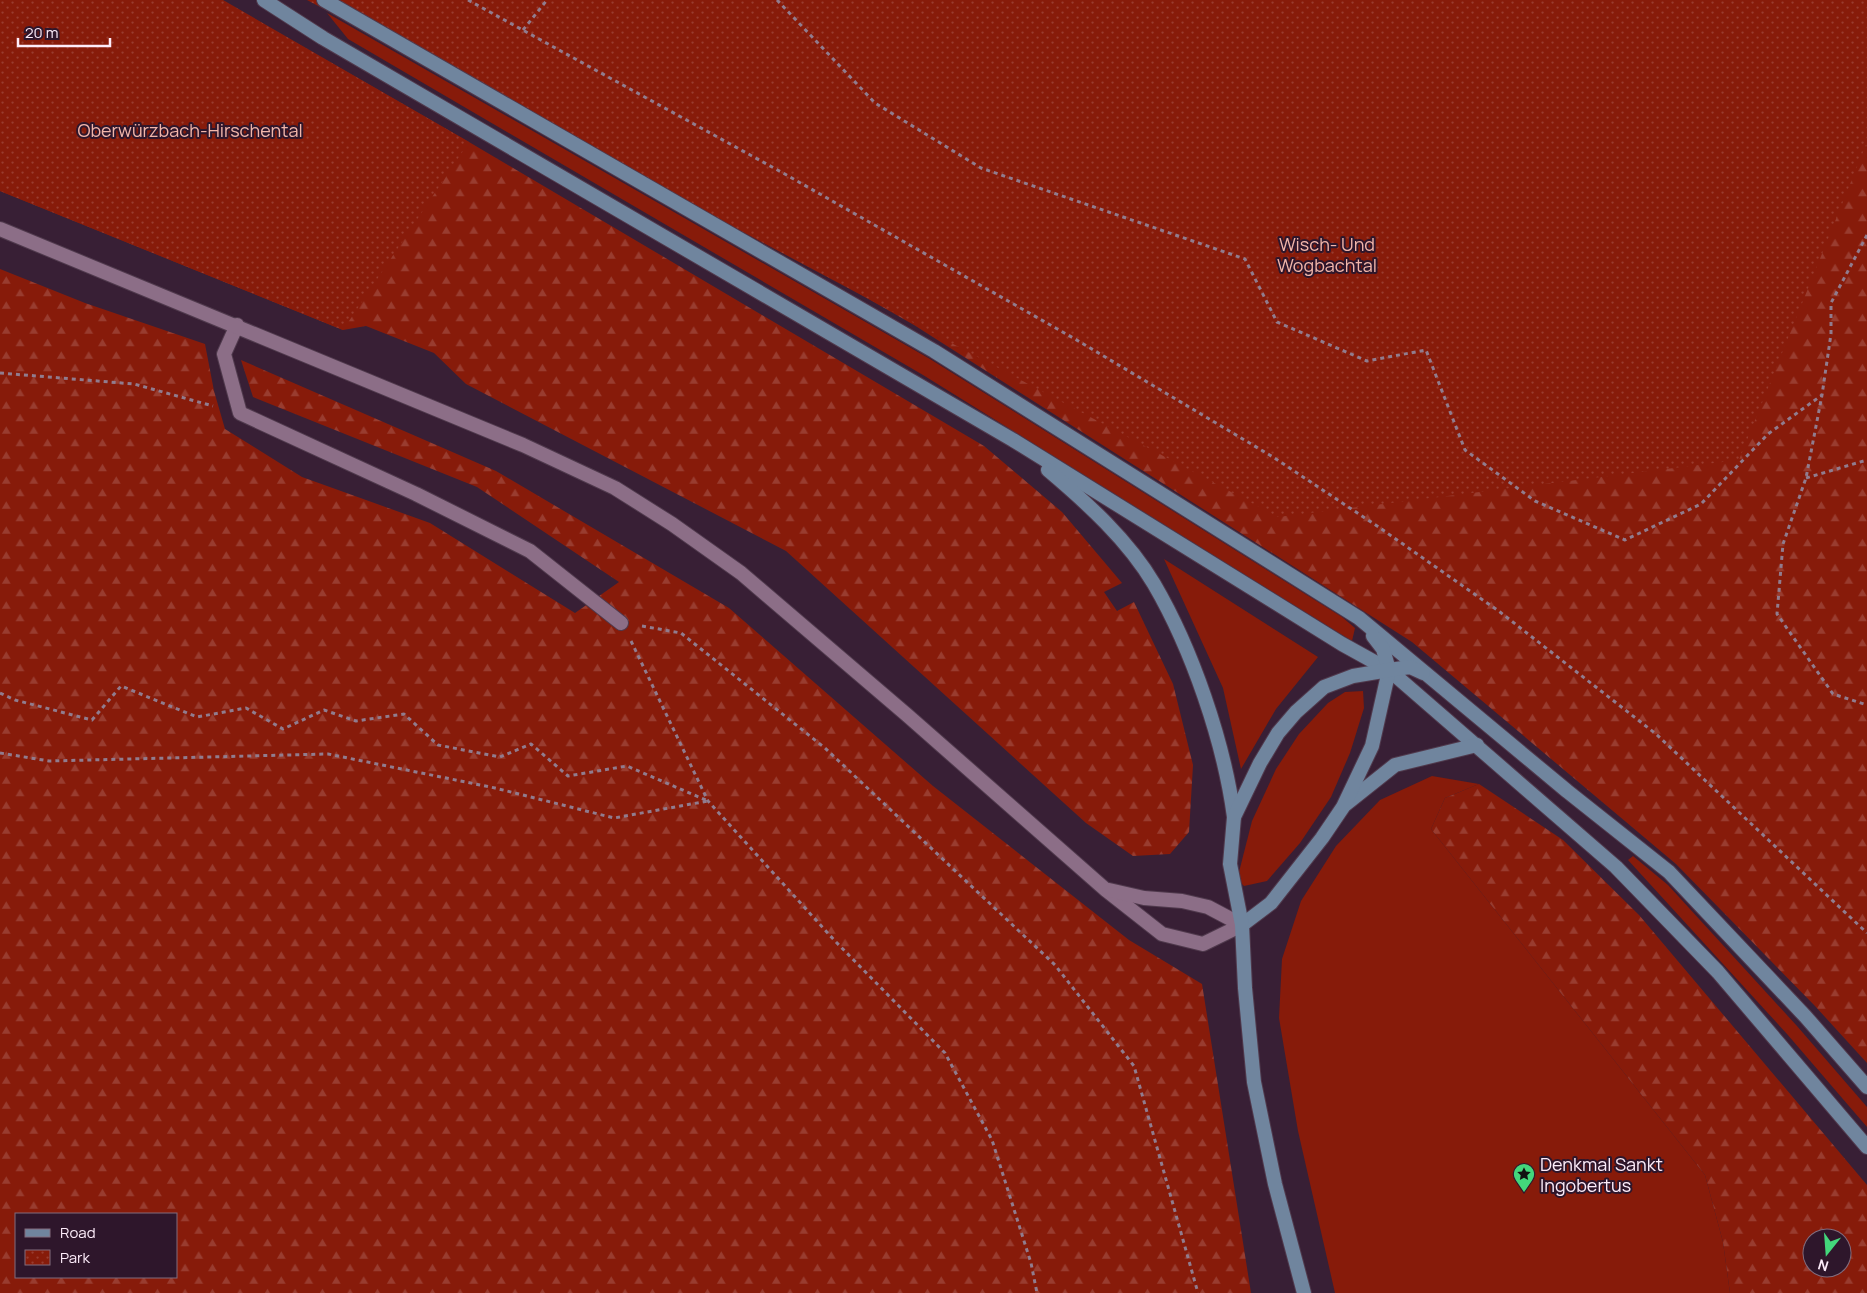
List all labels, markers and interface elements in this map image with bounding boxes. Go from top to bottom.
scale bar [18,15,110,47]
text: 20 m [25,22,58,43]
park label: Oberwürzbach-Hirschental [77,118,303,142]
park label: Wisch- Und Wogbachtal [1277,232,1377,277]
place label: Denkmal Sankt Ingobertus [1540,1152,1663,1197]
place icon: Denkmal Sankt Ingobertus [1512,1162,1536,1193]
legend [15,1213,178,1278]
text: Road [60,1222,96,1243]
north arrow [1802,1228,1852,1278]
text: Park [60,1247,90,1268]
text: N [1815,1255,1831,1276]

